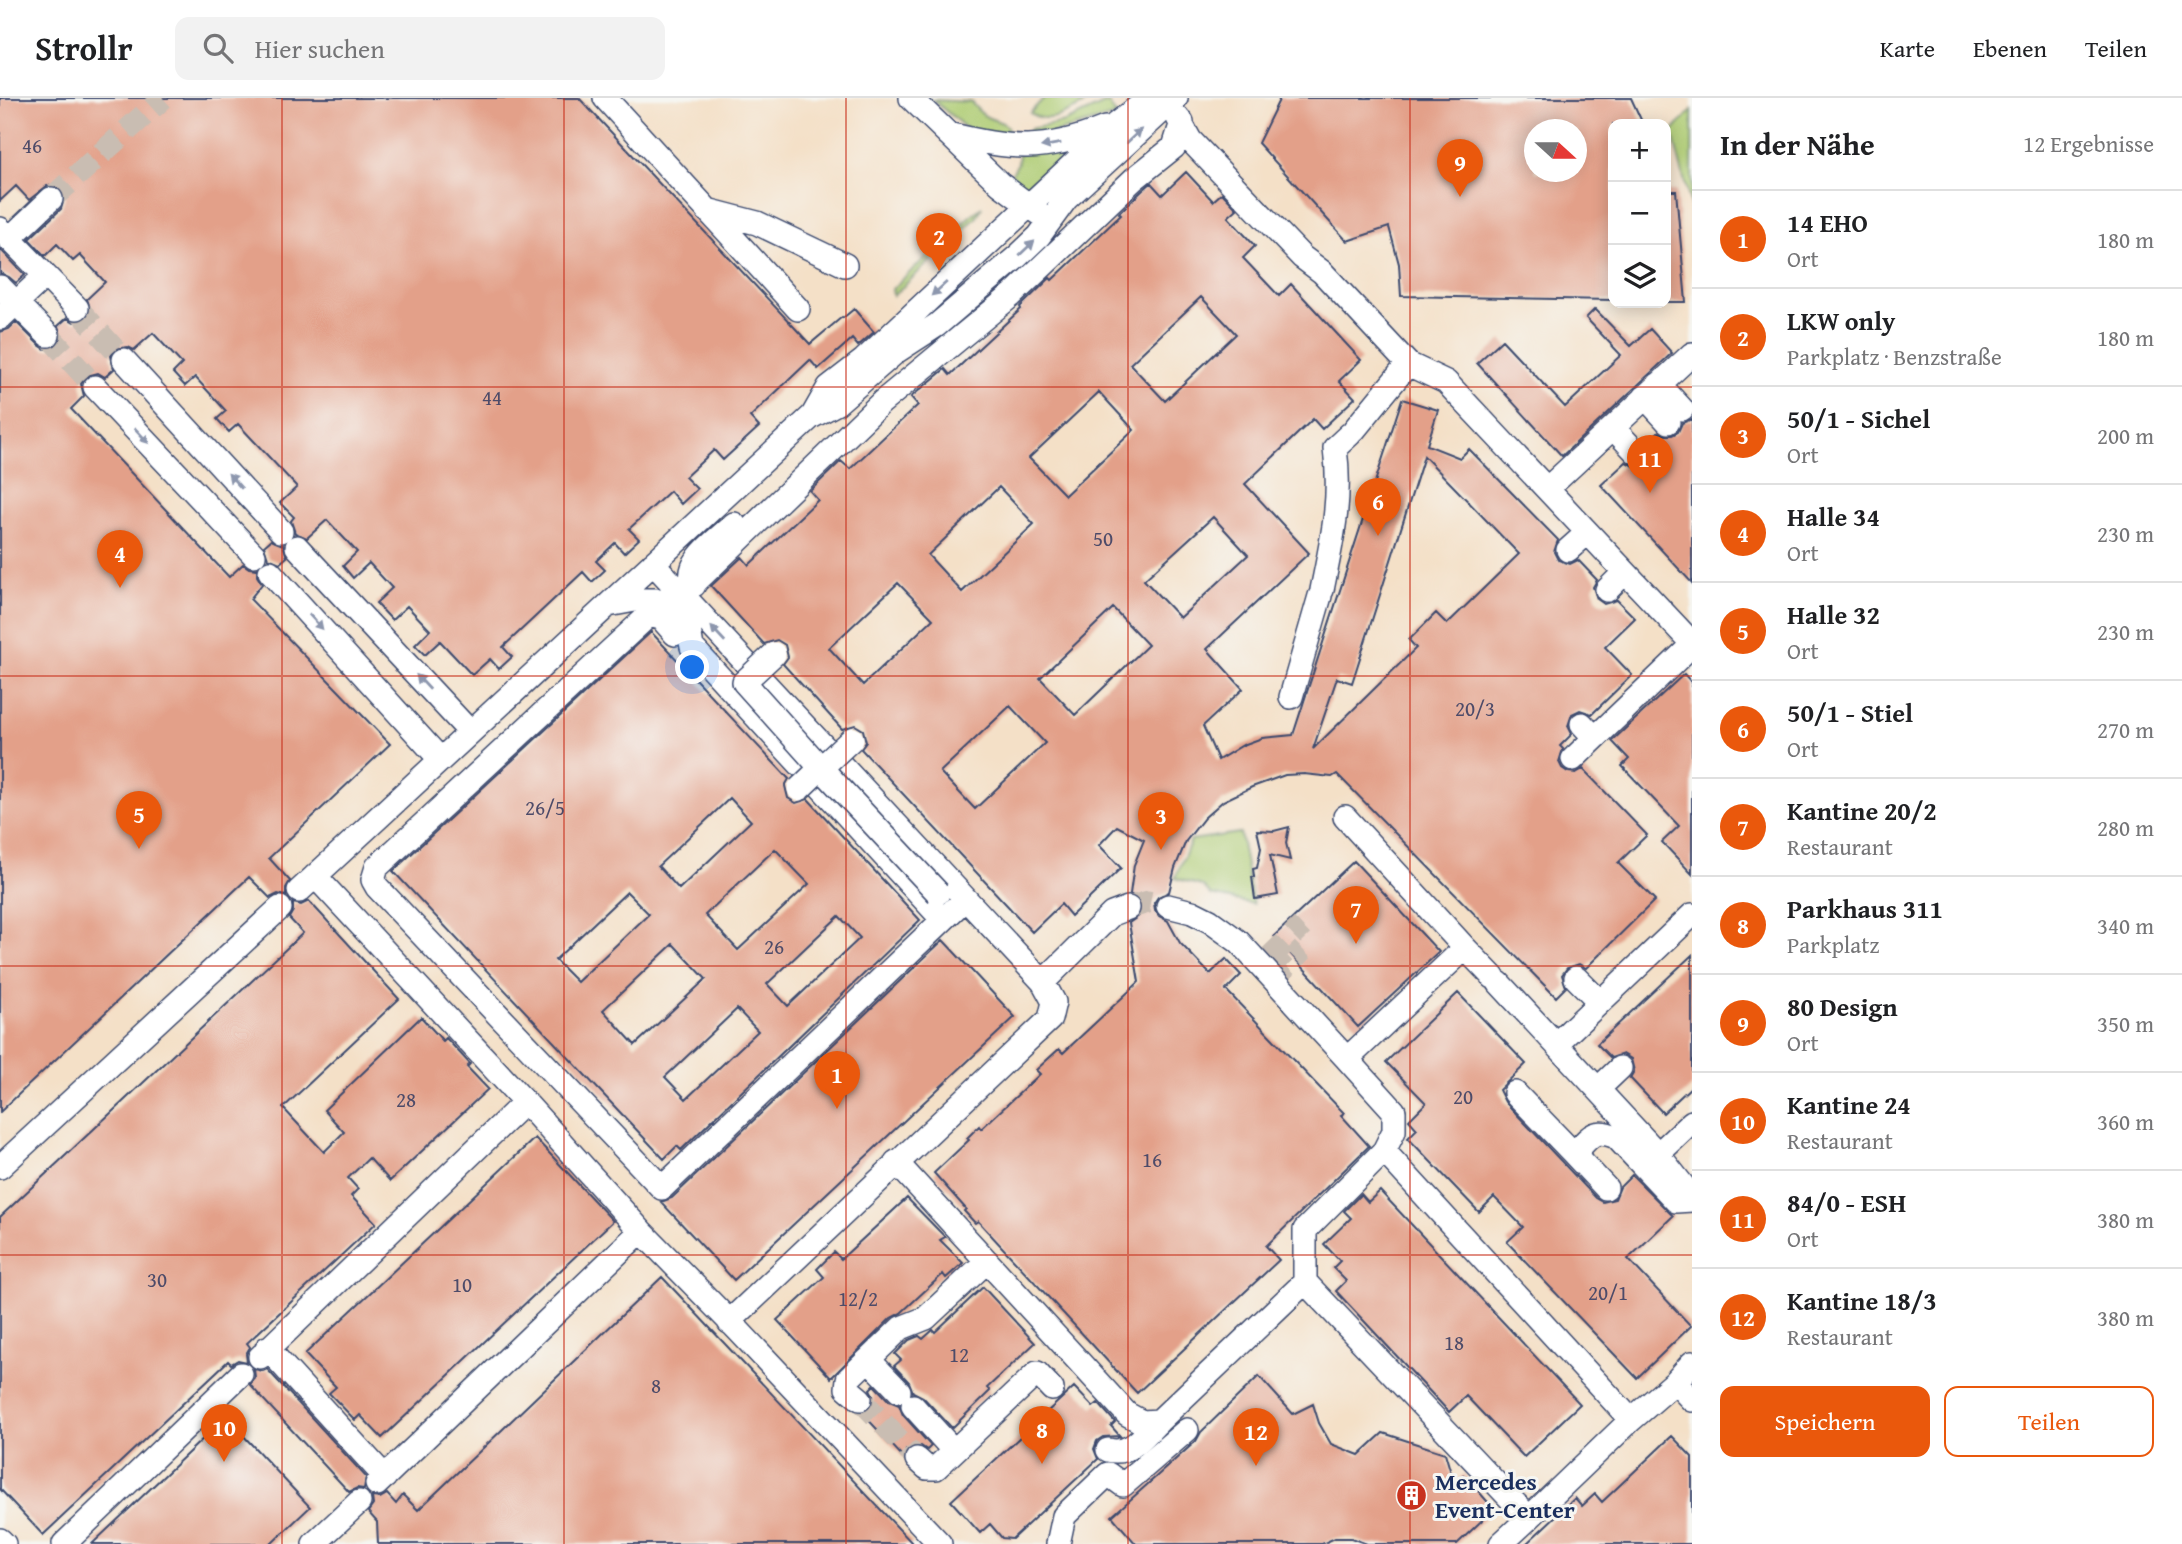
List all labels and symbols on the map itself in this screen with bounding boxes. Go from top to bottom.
north arrow [1524,119,1587,182]
one-way arrow [1125,128,1143,144]
house number: 46 [22,130,42,161]
one-way arrow [1040,139,1062,150]
pin: 9 [1437,139,1483,197]
pin: 2 [916,213,962,271]
one-way arrow [1018,240,1035,256]
one-way arrow [930,281,948,297]
house number: 44 [482,382,502,413]
one-way arrow [133,427,149,444]
pin: 11 [1627,435,1673,493]
one-way arrow [227,472,243,490]
pin: 6 [1355,478,1401,536]
house number: 50 [1093,523,1113,554]
pin: 4 [97,530,143,588]
one-way arrow [308,613,324,630]
one-way arrow [710,626,726,643]
your location [675,650,709,684]
one-way arrow [416,674,432,691]
house number: 20/3 [1455,693,1495,724]
pin: 5 [116,791,162,849]
house number: 26/5 [525,792,565,823]
pin: 3 [1138,792,1184,850]
pin: 7 [1333,886,1379,944]
house number: 26 [764,931,784,962]
pin: 1 [814,1051,860,1109]
house number: 20 [1453,1081,1473,1112]
house number: 28 [396,1084,416,1115]
house number: 16 [1142,1144,1162,1175]
house number: 30 [147,1264,167,1295]
house number: 10 [452,1269,472,1300]
house number: 20/1 [1588,1277,1628,1308]
house number: 12/2 [838,1283,878,1314]
house number: 18 [1444,1327,1464,1358]
house number: 12 [949,1339,969,1370]
house number: 8 [651,1370,661,1401]
pin: 10 [201,1404,247,1462]
pin: 8 [1019,1406,1065,1464]
pin: 12 [1233,1408,1279,1466]
place label: Mercedes Event-Center [1435,1464,1575,1527]
building icon: Mercedes Event-Center [1395,1479,1429,1513]

